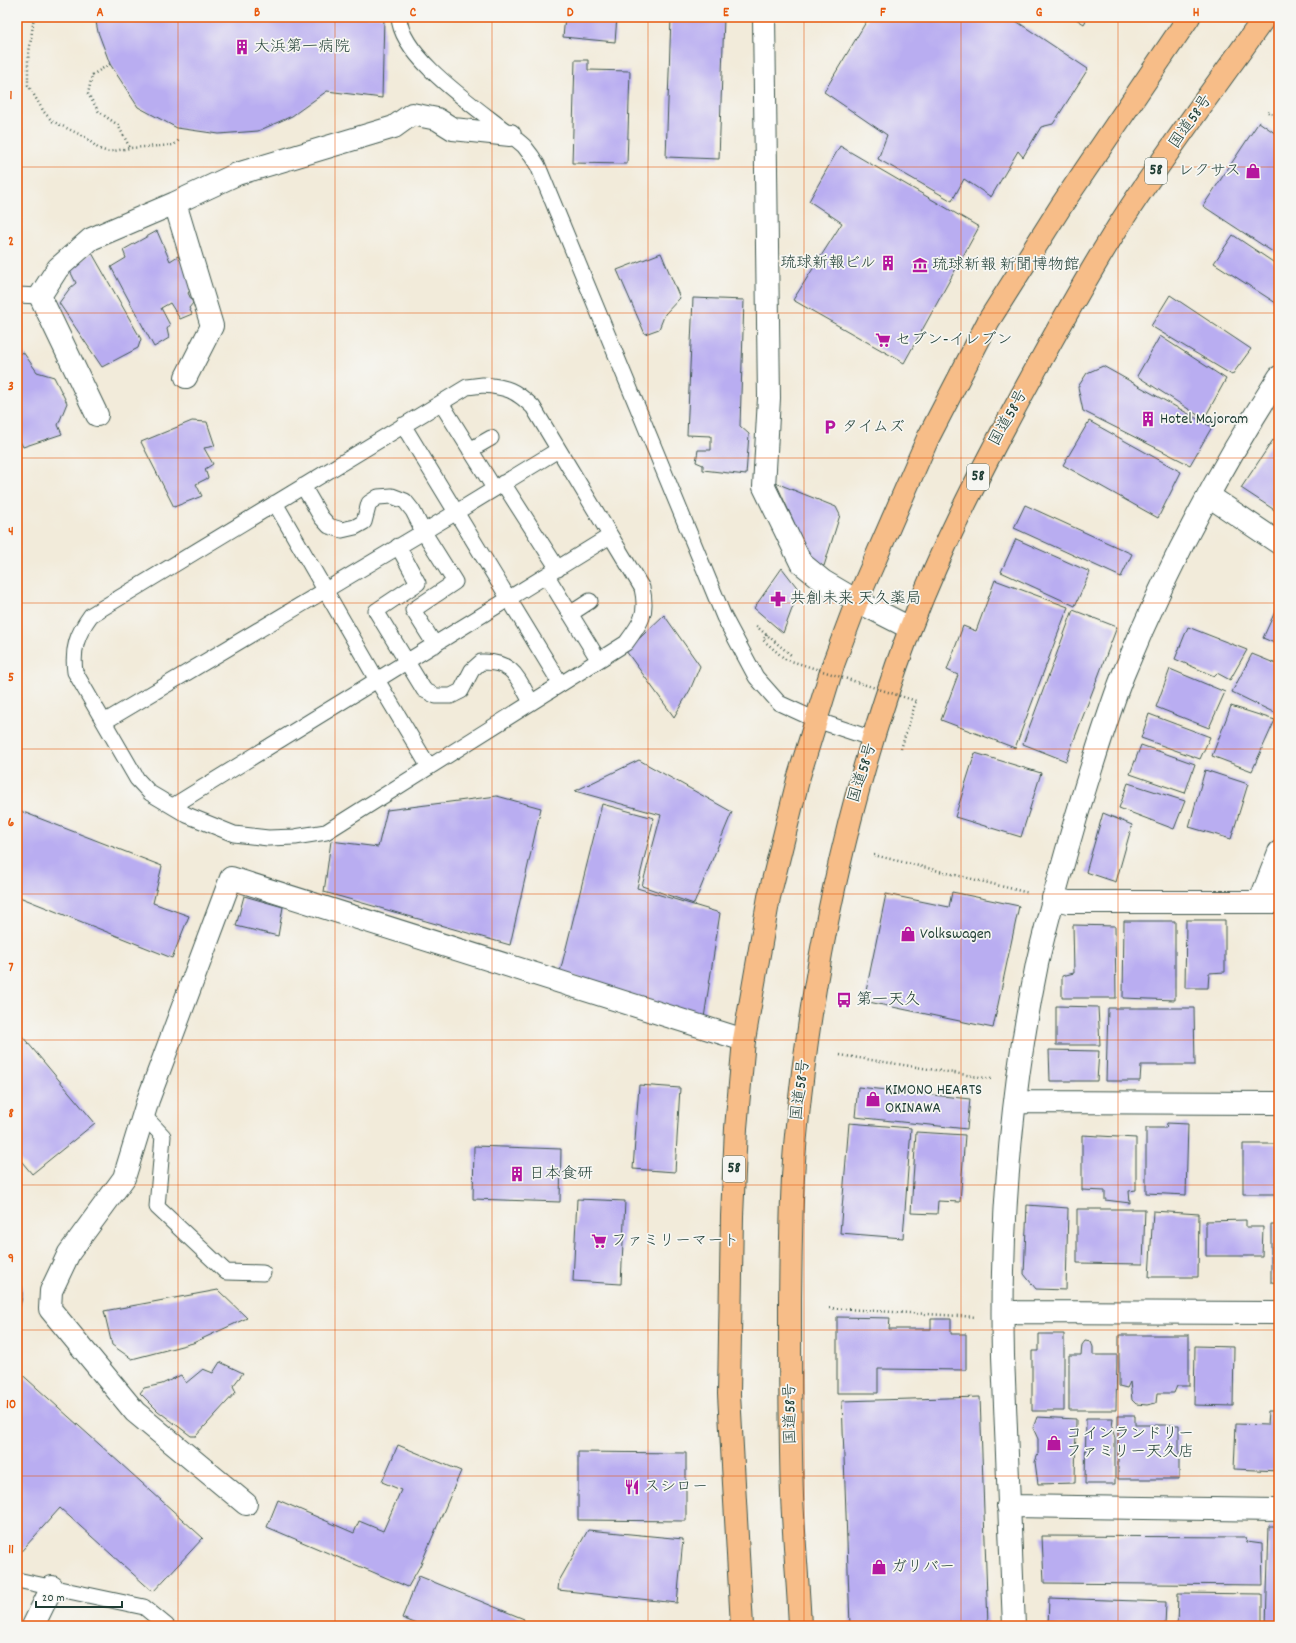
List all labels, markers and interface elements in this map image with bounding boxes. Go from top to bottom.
text: A [96,4,104,23]
text: B [254,4,260,23]
text: C [410,4,417,23]
text: D [567,4,574,23]
text: E [723,4,730,23]
text: F [880,4,886,23]
text: G [1036,4,1043,23]
text: H [1193,4,1200,23]
place label: 大浜第一病院 [254,36,350,59]
building icon: 大浜第一病院 [233,38,251,56]
text: 1 [10,87,13,106]
street label: 国道58号 [1164,90,1218,154]
road number: 58 [1145,158,1167,184]
place label: レクサス [1178,160,1241,183]
shop icon: レクサス [1244,162,1262,180]
text: 2 [8,233,14,252]
place label: 琉球新報ビル [780,252,876,275]
building icon: 琉球新報ビル [879,254,897,272]
place label: 琉球新報 新聞博物館 [932,254,1080,277]
museum icon: 琉球新報 新聞博物館 [911,256,929,274]
place label: セブン-イレブン [895,329,1012,352]
supermarket icon: セブン-イレブン [874,331,892,349]
text: 3 [8,378,14,397]
street label: 国道58号 [984,385,1034,451]
place label: Hotel Majoram [1160,408,1248,431]
building icon: Hotel Majoram [1139,410,1157,428]
place label: タイムズ [842,416,905,439]
parking icon: タイムズ [821,418,839,436]
road number: 58 [967,464,989,490]
text: 4 [8,523,14,542]
place label: 共創未来 天久薬局 [790,588,922,611]
pharmacy icon: 共創未来 天久薬局 [769,590,787,608]
text: 5 [8,669,14,688]
street label: 国道58号 [843,740,883,806]
text: 6 [8,814,15,833]
place label: Volkswagen [920,923,991,946]
shop icon: Volkswagen [899,925,917,943]
text: 7 [9,959,14,978]
place label: 第一天久 [856,989,920,1012]
bus stop icon: 第一天久 [835,991,853,1009]
street label: 国道58号 [786,1058,816,1122]
place label: KIMONO HEARTS OKINAWA [885,1079,982,1120]
shop icon: KIMONO HEARTS OKINAWA [864,1090,882,1108]
text: 8 [8,1105,14,1124]
road number: 58 [723,1156,745,1182]
place label: 日本食研 [529,1163,593,1186]
building icon: 日本食研 [508,1165,526,1183]
place label: ファミリーマート [611,1230,739,1253]
supermarket icon: ファミリーマート [590,1232,608,1250]
text: 9 [8,1250,14,1269]
street label: 国道58号 [779,1383,803,1445]
text: 10 [6,1396,16,1415]
place label: コインランドリー ファミリー天久店 [1066,1423,1194,1464]
shop icon: コインランドリー ファミリー天久店 [1045,1434,1063,1452]
place label: スシロー [644,1476,708,1499]
restaurant icon: スシロー [623,1478,641,1496]
text: 11 [8,1541,14,1560]
place label: ガリバー [891,1556,955,1579]
shop icon: ガリバー [870,1558,888,1576]
scale bar [36,1583,122,1609]
text: 20 m [42,1590,65,1607]

